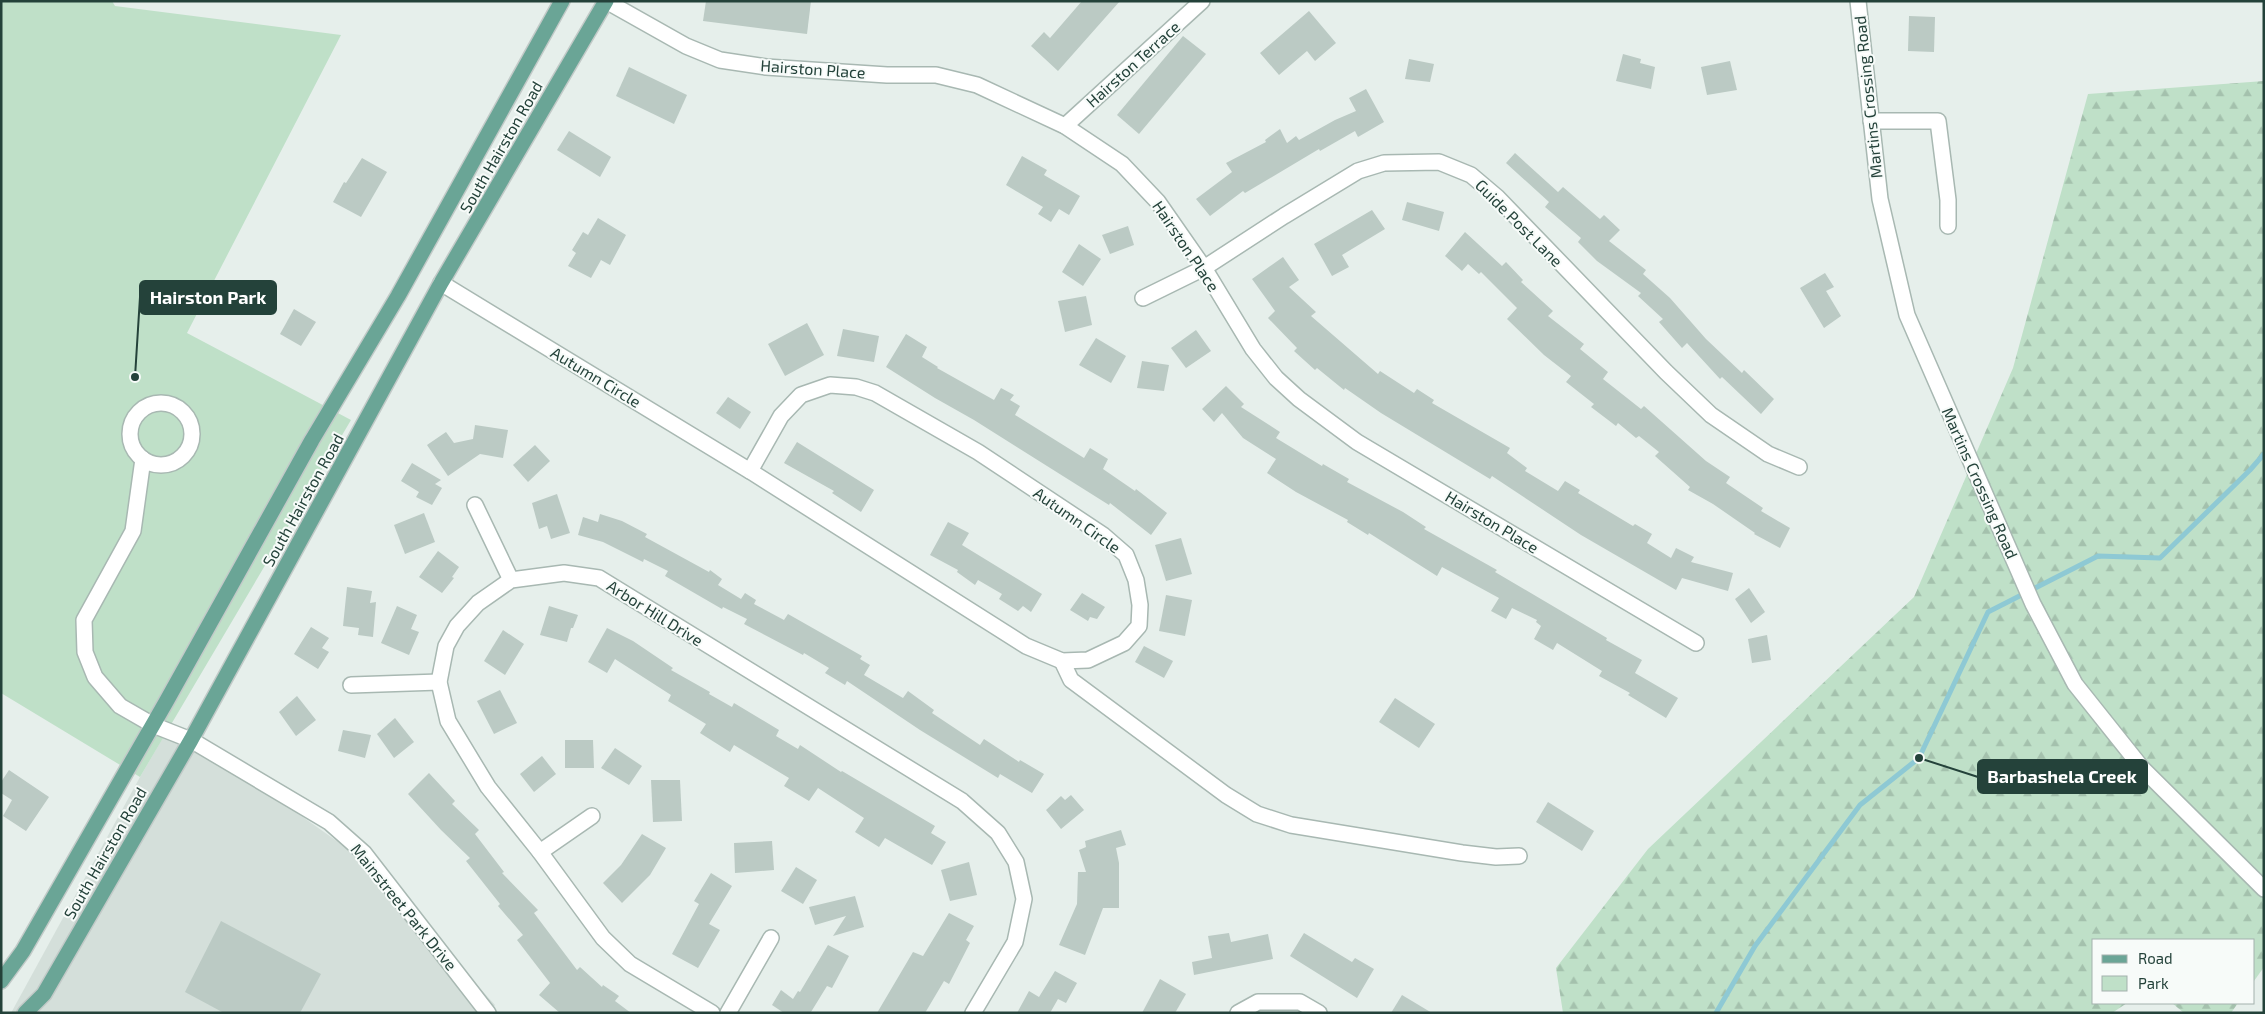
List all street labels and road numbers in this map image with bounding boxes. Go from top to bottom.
street label: Martins Crossing Road [1850,15,1885,179]
street label: Hairston Terrace [1082,17,1183,111]
street label: Hairston Place [760,55,866,82]
street label: South Hairston Road [455,77,546,216]
street label: Guide Post Lane [1472,175,1567,270]
street label: Hairston Place [1149,197,1224,295]
street label: Autumn Circle [548,342,645,411]
street label: Martins Crossing Road [1939,404,2022,561]
street label: South Hairston Road [258,430,347,570]
street label: Autumn Circle [1030,483,1124,557]
street label: Hairston Place [1442,486,1542,557]
street label: Arbor Hill Drive [604,575,707,650]
street label: South Hairston Road [59,783,150,922]
street label: Mainstreet Park Drive [347,840,461,974]

